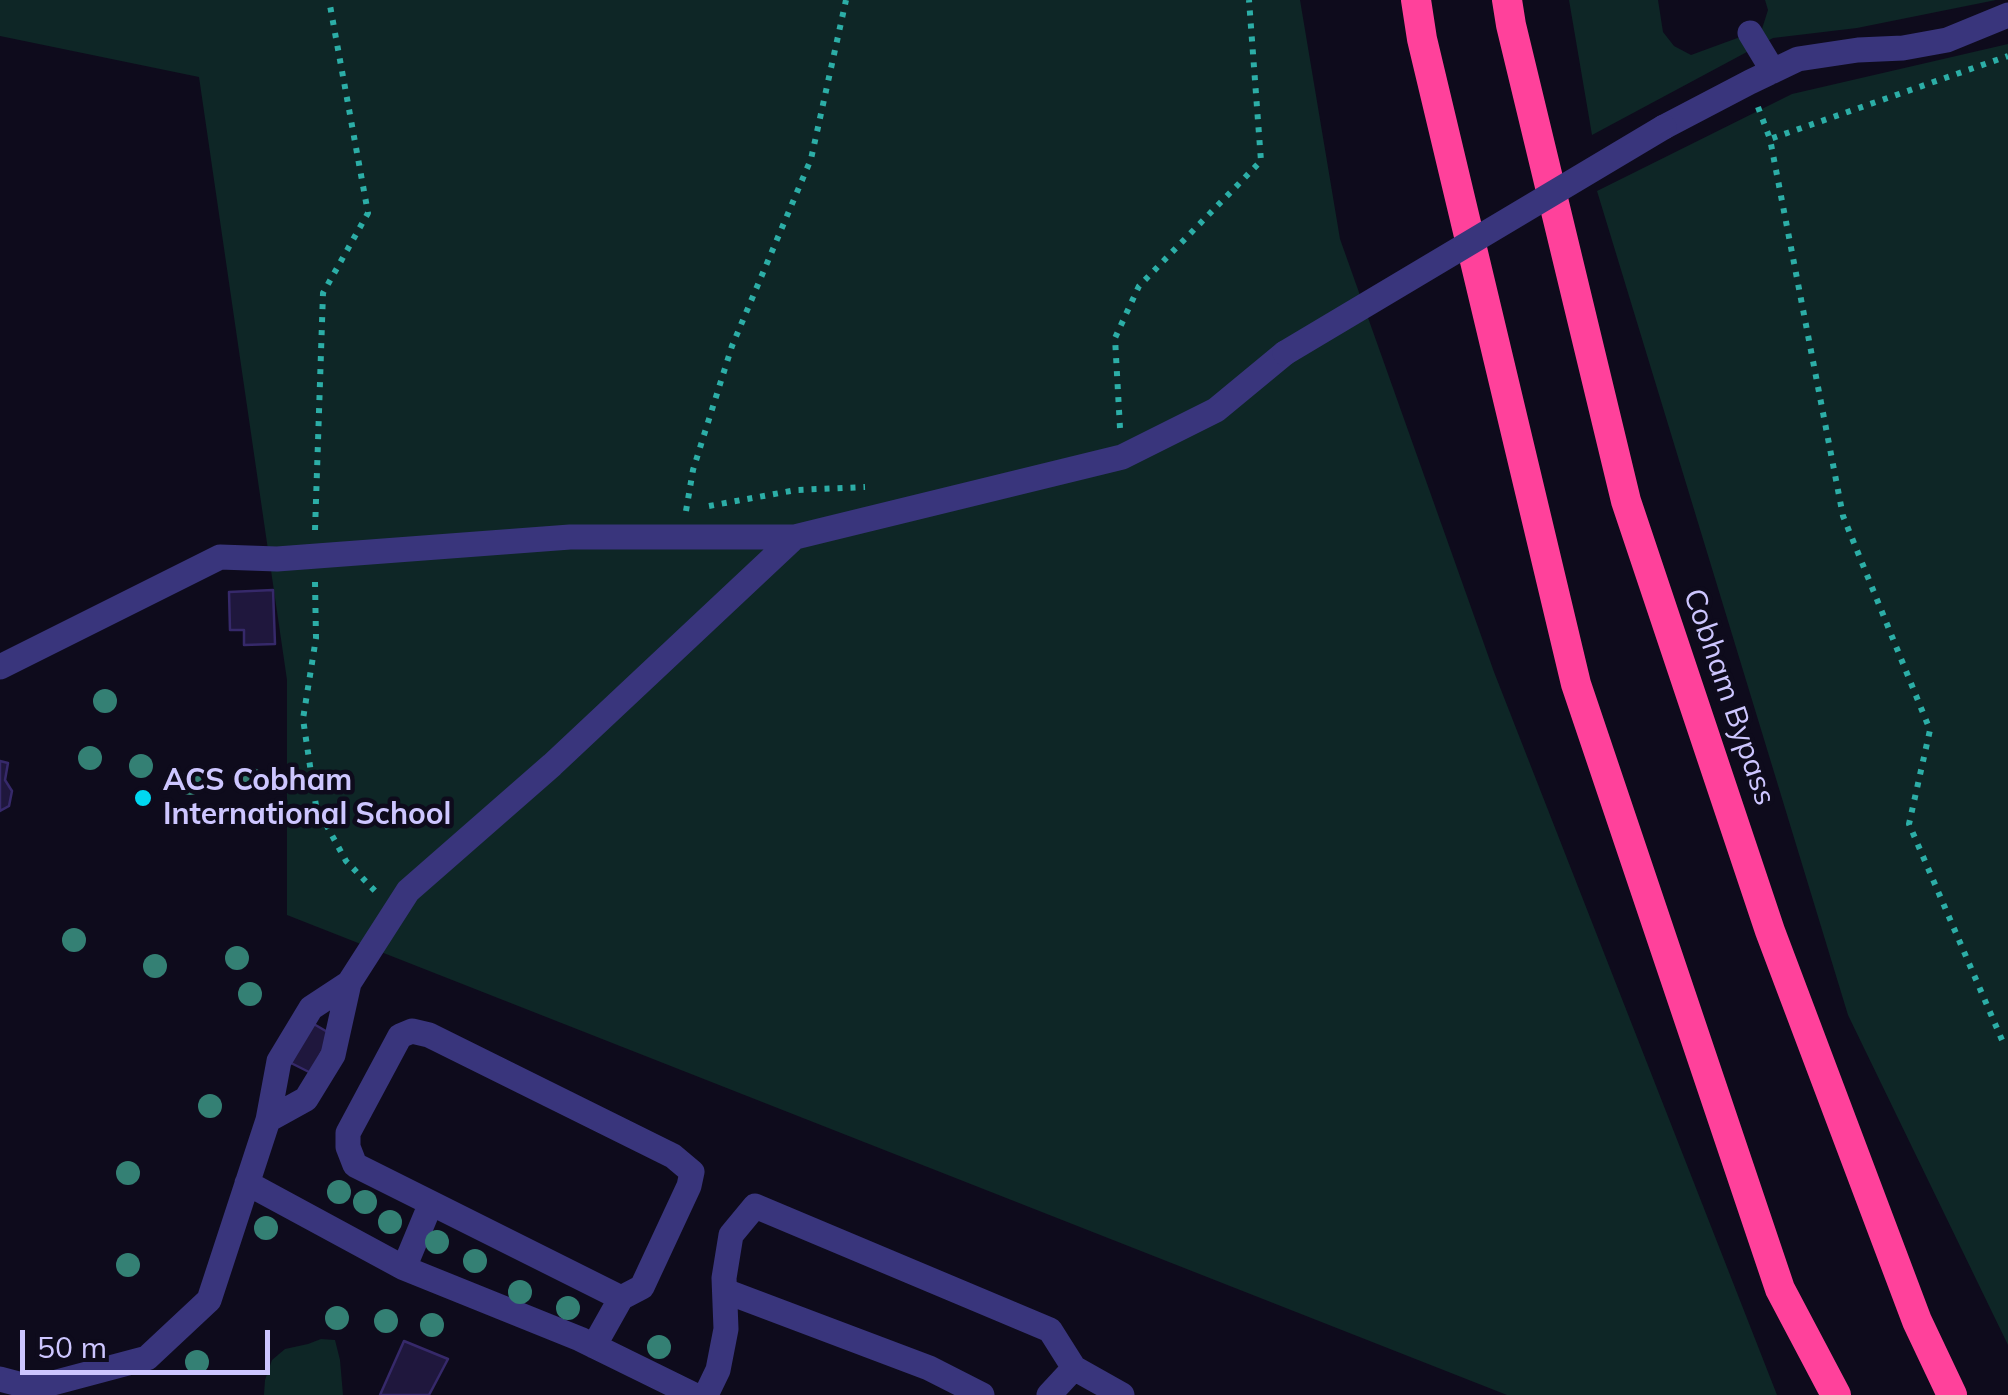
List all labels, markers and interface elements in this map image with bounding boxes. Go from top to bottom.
street label: Cobham Bypass [1675,584,1783,810]
place label: ACS Cobham International School [163,763,451,834]
marker: ACS Cobham International School [132,787,154,809]
scale bar [25,1310,275,1372]
text: 50 m [37,1328,107,1366]

